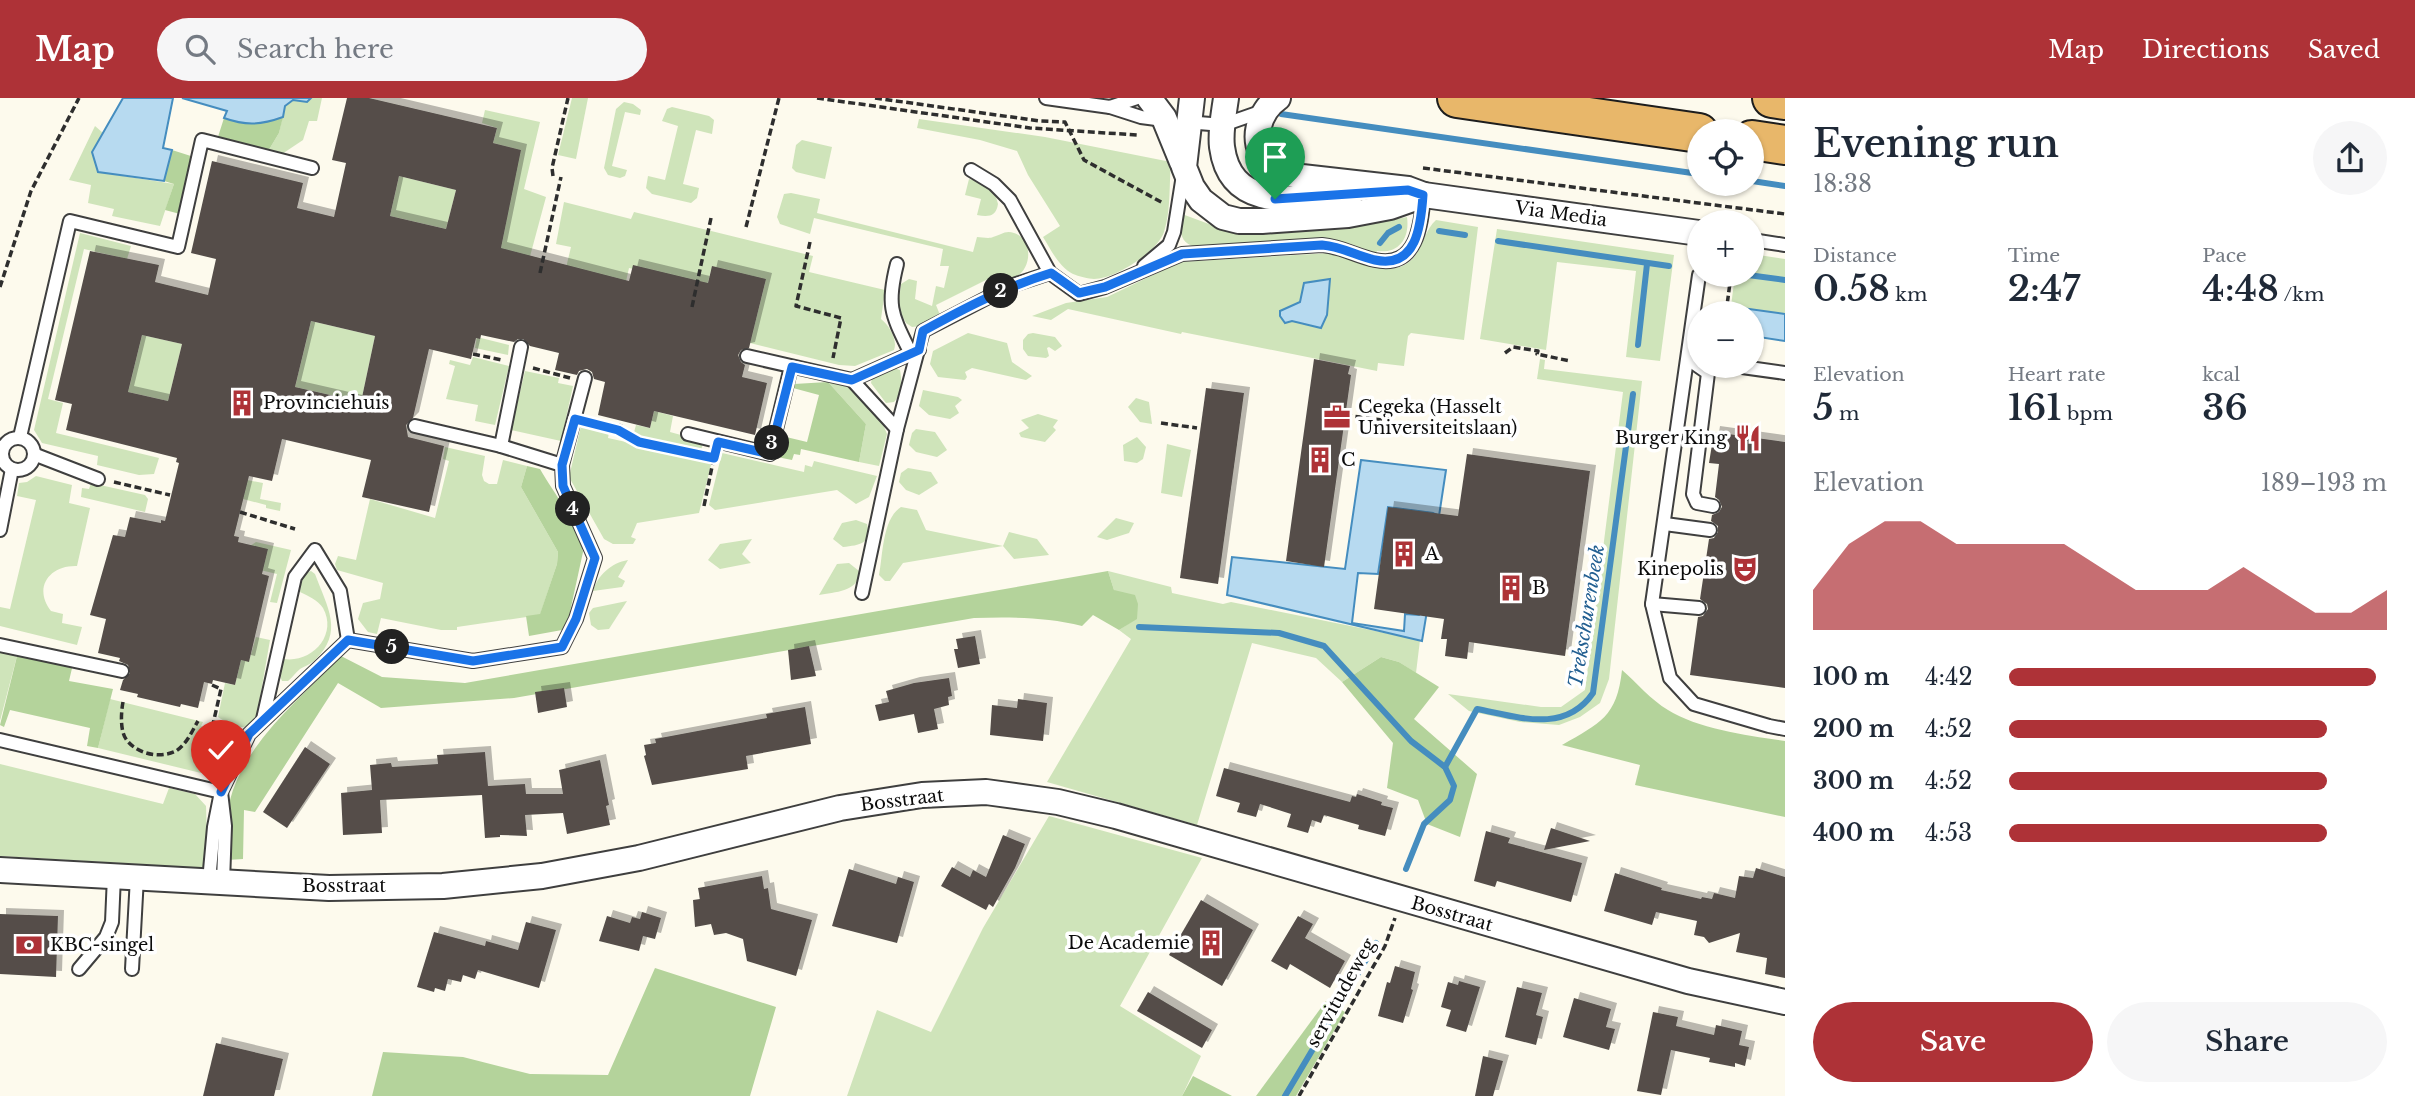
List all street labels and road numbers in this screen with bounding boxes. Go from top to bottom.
street label: Via Media [1513,197,1608,231]
street label: Bosstraat [859,784,945,816]
street label: Bosstraat [302,875,386,897]
street label: Bosstraat [1409,892,1496,936]
street label: servitudeweg [1302,934,1380,1051]

